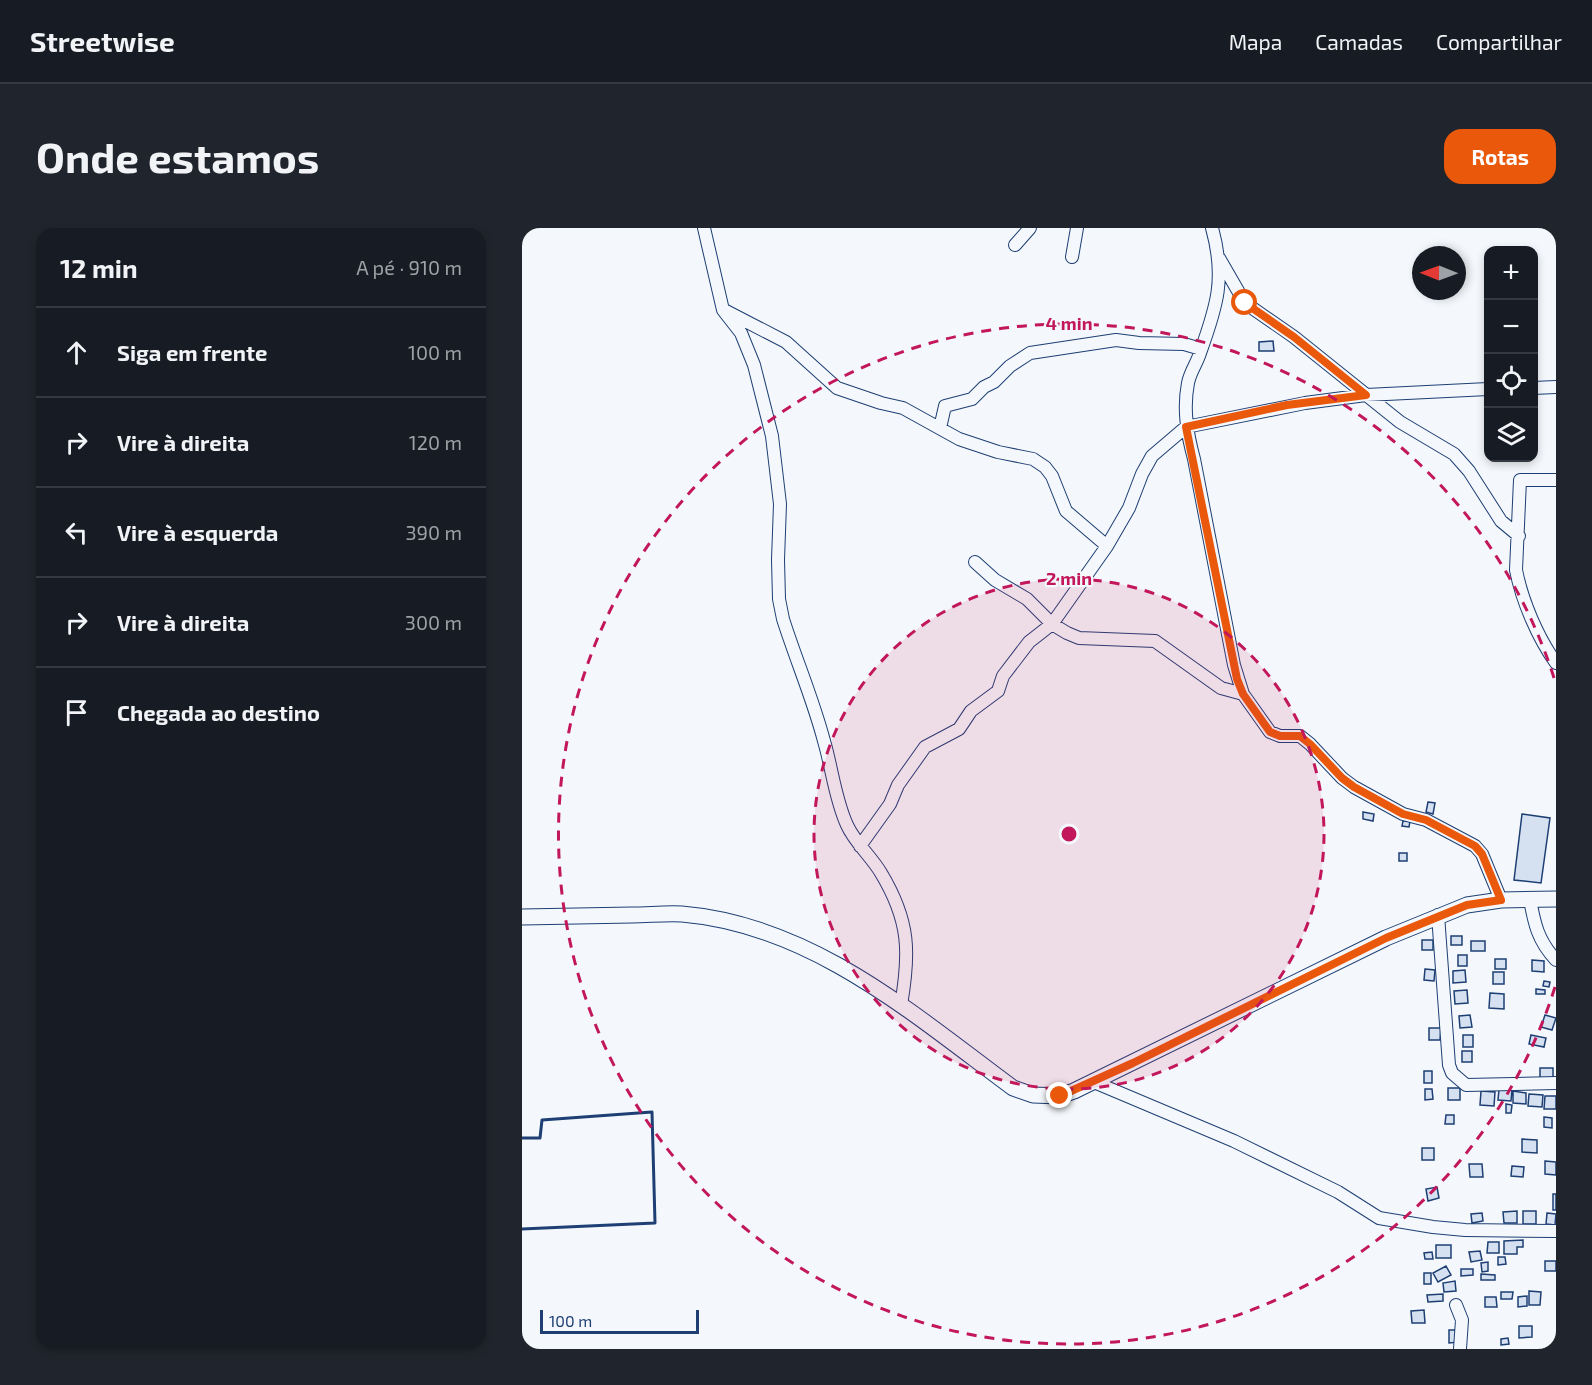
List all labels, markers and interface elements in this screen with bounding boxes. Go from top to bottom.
text: Streetwise [30,24,175,58]
text: Mapa [1229,29,1282,54]
text: Camadas [1315,29,1403,54]
text: Compartilhar [1436,29,1562,54]
button: Rotas [1444,129,1556,184]
text: Onde estamos [36,131,319,181]
north arrow [1412,246,1466,300]
map controls [1484,246,1538,462]
button: + [1484,246,1538,300]
text: 12 min [60,252,138,283]
text: A pé · 910 m [356,255,462,279]
route start [1231,289,1257,315]
button: − [1484,300,1538,354]
text: 4 min [1046,312,1093,334]
icon: ahead [60,336,93,369]
text: Siga em frente [117,339,267,365]
text: 100 m [408,340,462,364]
button: locate [1484,354,1538,408]
button: layers [1484,408,1538,462]
icon: right [60,426,93,459]
text: Vire à direita [117,429,249,455]
text: 120 m [409,430,462,454]
icon: left [60,516,93,549]
text: Vire à esquerda [117,519,278,545]
text: 390 m [405,520,462,544]
text: 2 min [1046,567,1092,589]
icon: right [60,606,93,639]
text: Vire à direita [117,609,249,635]
text: 300 m [405,610,462,634]
icon: arrive [60,696,93,729]
text: Chegada ao destino [117,699,320,725]
centre of rings [1059,824,1079,844]
route end [1046,1082,1072,1108]
scale bar [540,1307,699,1334]
text: 100 m [549,1311,592,1330]

